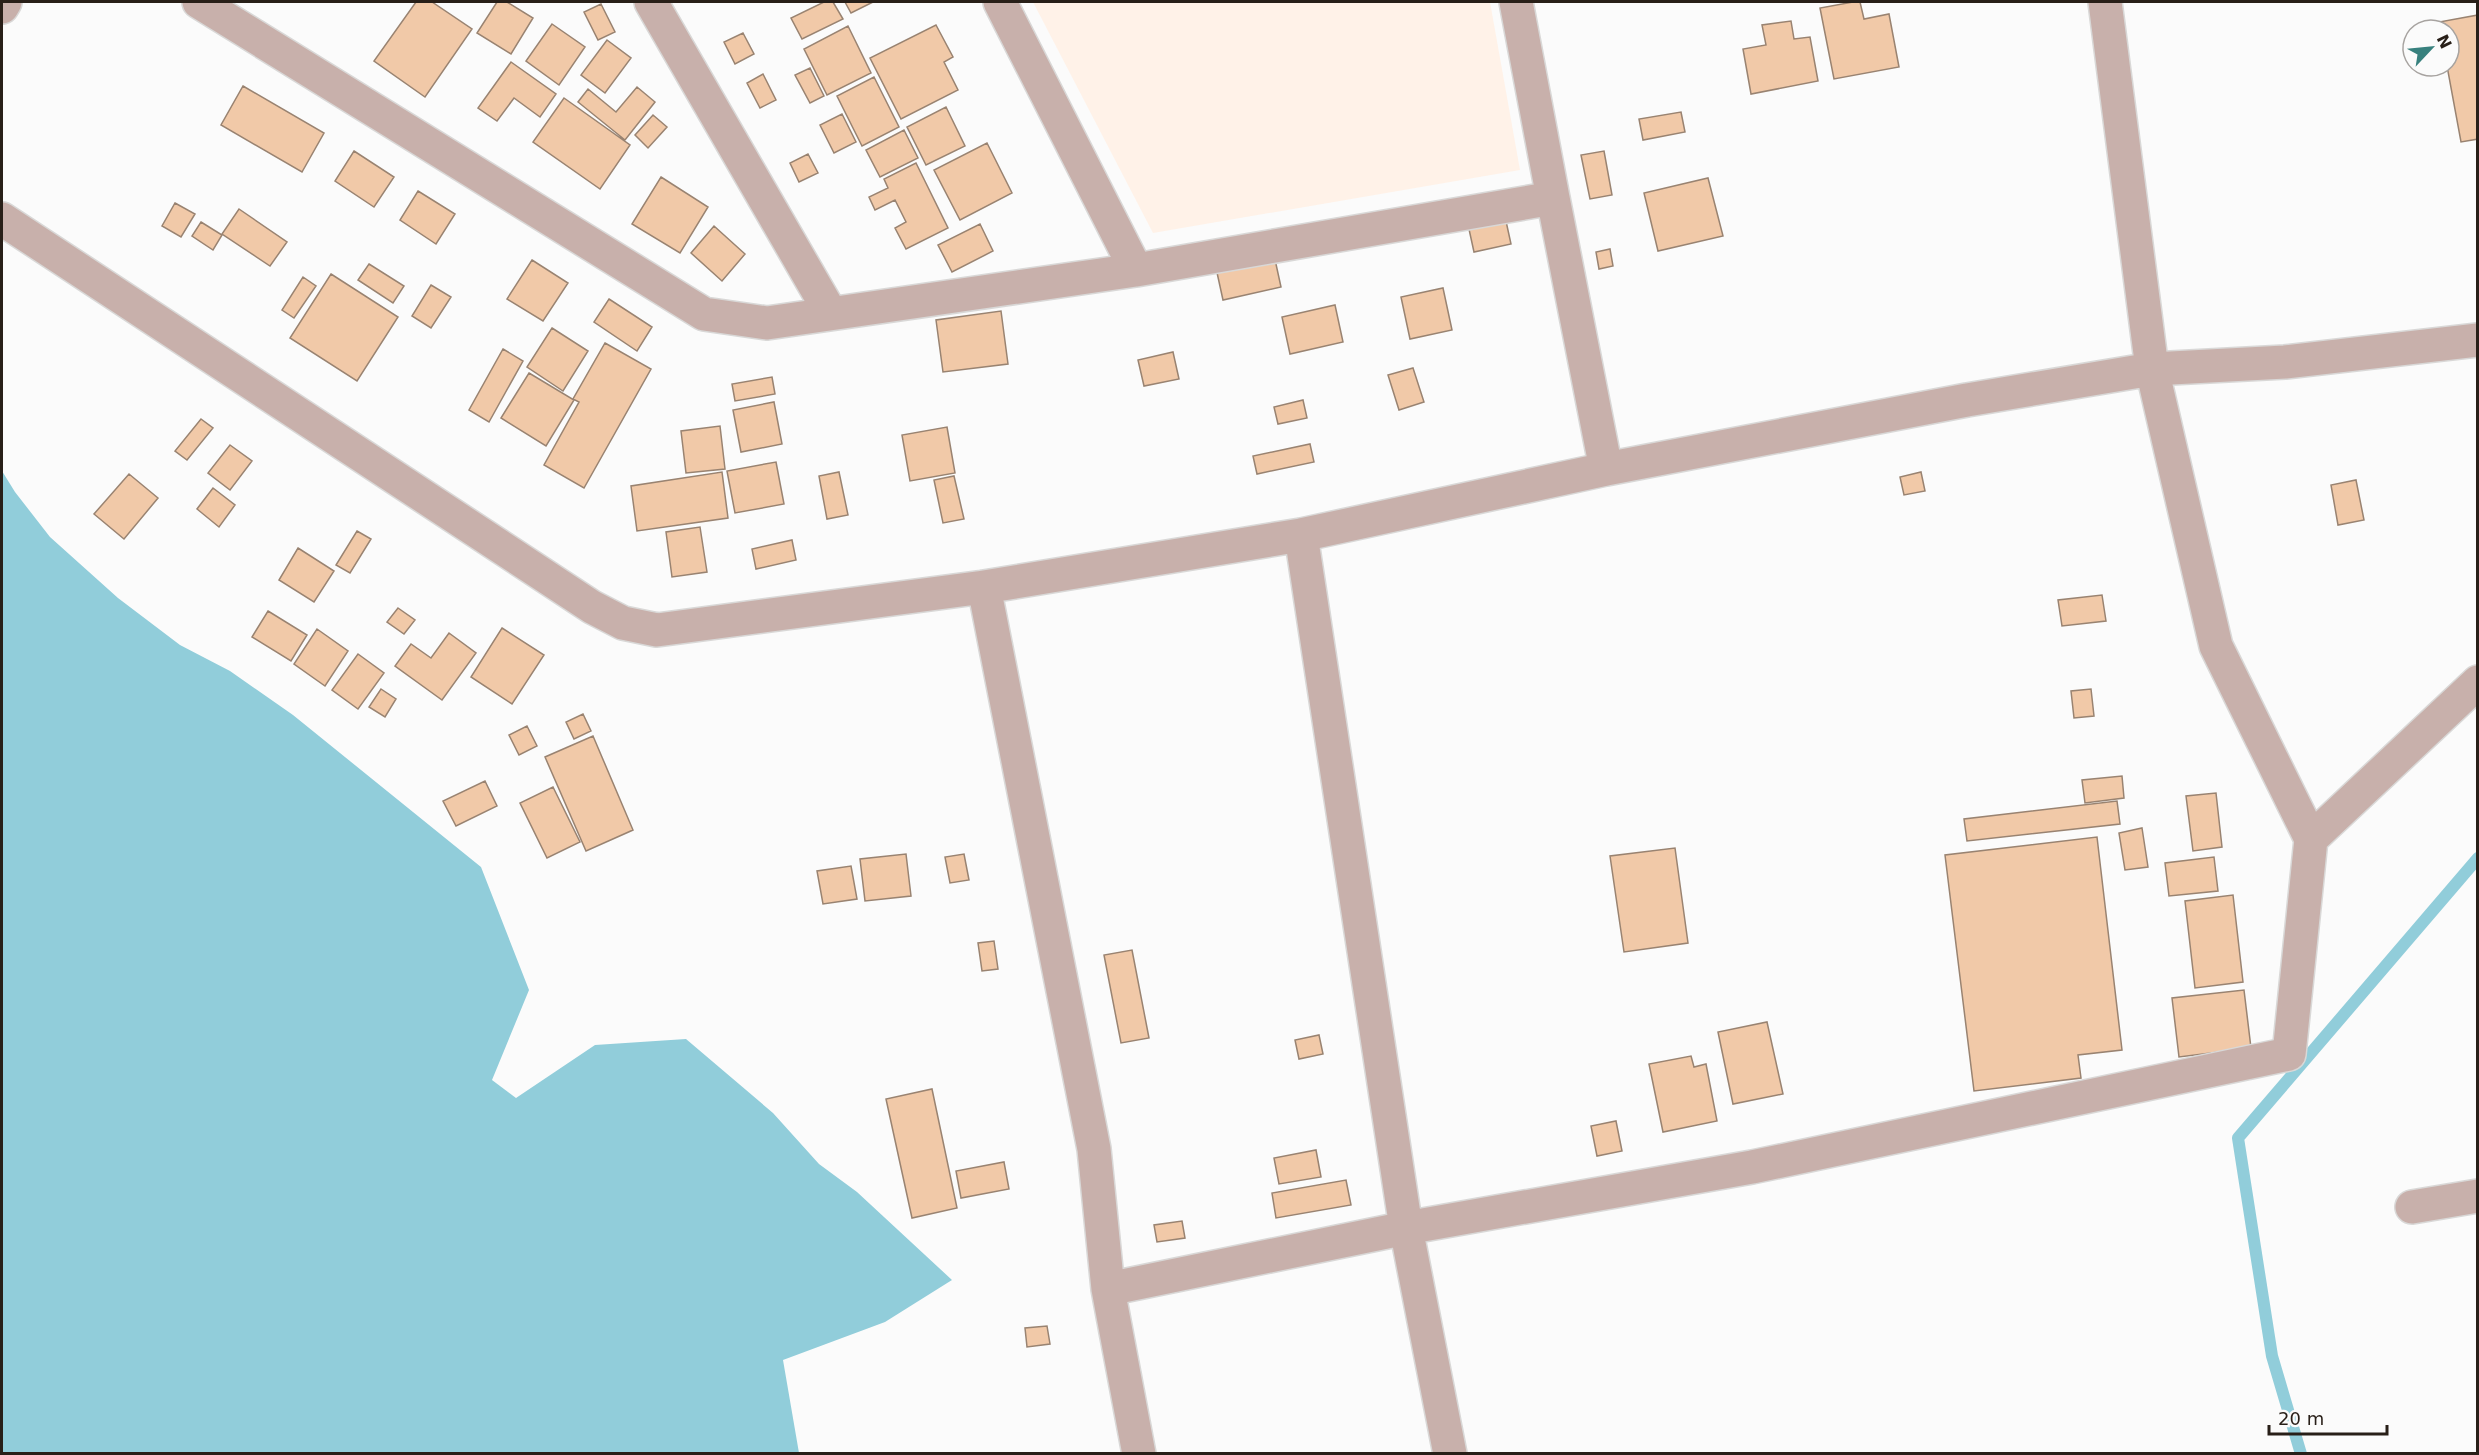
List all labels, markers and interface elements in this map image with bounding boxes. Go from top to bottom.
north arrow [2401,18,2461,78]
text: N [2433,31,2456,52]
scale bar [2269,1398,2388,1436]
text: 20 m [2278,1408,2324,1429]

